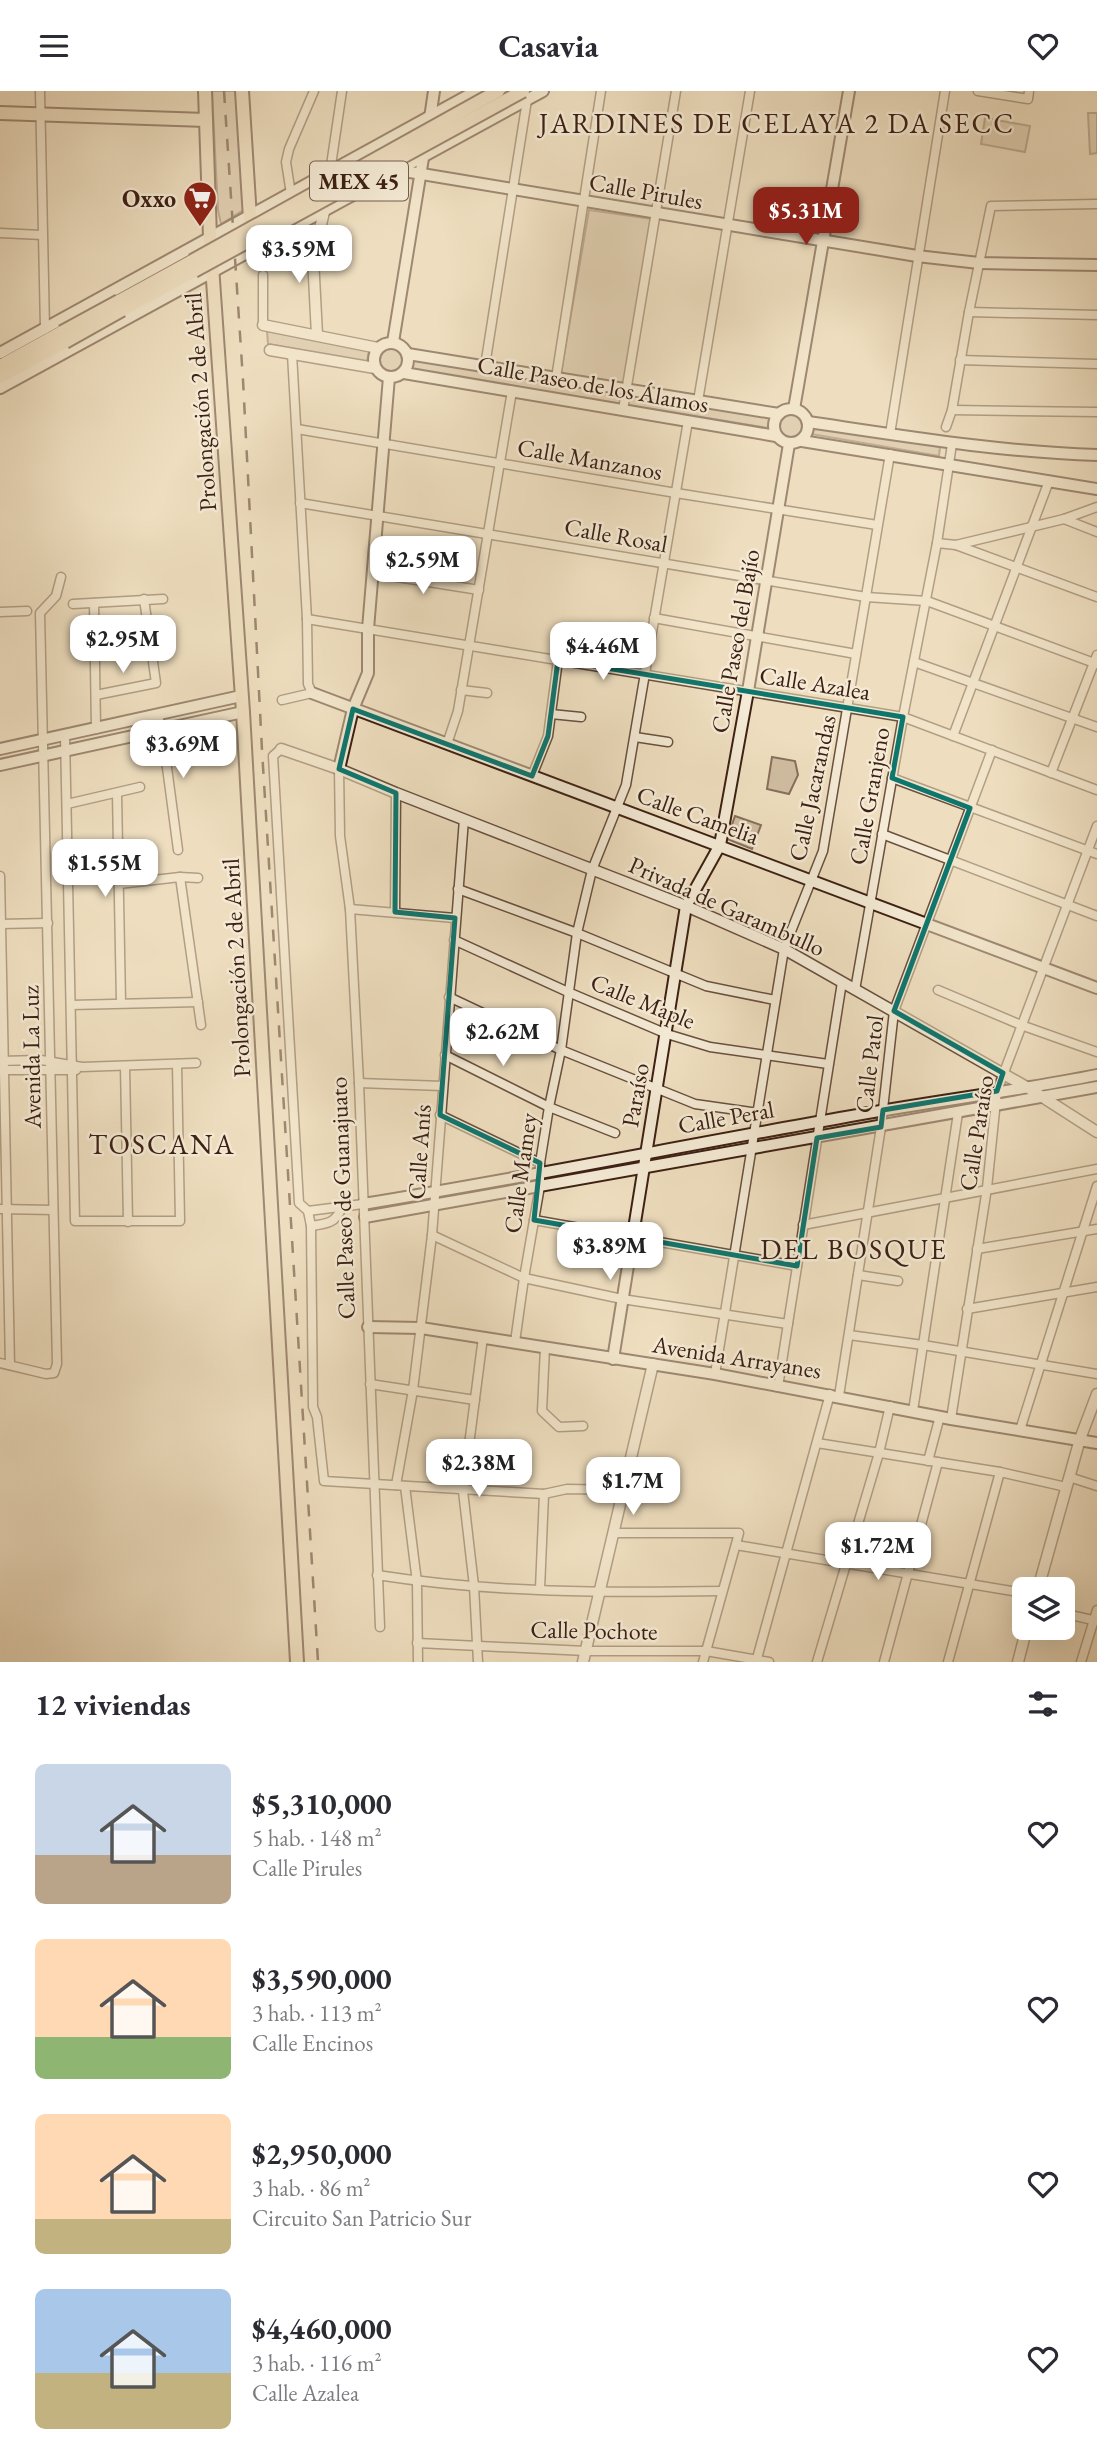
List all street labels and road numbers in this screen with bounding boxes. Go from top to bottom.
road number: MEX 45 [310,162,408,201]
street label: Calle Pirules [587,166,705,216]
street label: Prolongación 2 de Abril [177,291,223,512]
street label: Calle Paseo de los Álamos [475,348,711,420]
street label: Calle Manzanos [515,431,665,487]
street label: Calle Rosal [562,511,670,559]
street label: Calle Paseo del Bajío [704,547,766,735]
street label: Calle Azalea [757,659,873,707]
street label: Calle Jacarandas [781,712,843,864]
street label: Calle Granjeno [842,725,896,867]
street label: Calle Camelia [632,779,764,852]
street label: Privada de Garambullo [624,849,830,963]
street label: Prolongación 2 de Abril [215,857,257,1078]
street label: Calle Maple [586,966,700,1036]
street label: Avenida La Luz [14,985,48,1130]
street label: Calle Patol [848,1013,890,1115]
street label: Paraíso [614,1060,656,1130]
street label: Calle Paraíso [952,1073,1000,1193]
street label: Calle Paseo de Guanajuato [322,1076,362,1320]
street label: Calle Peral [676,1093,777,1141]
street label: Calle Anís [400,1103,438,1201]
street label: Calle Mamey [496,1110,544,1235]
street label: Avenida Arrayanes [649,1328,824,1386]
street label: Calle Pochote [530,1613,658,1647]

